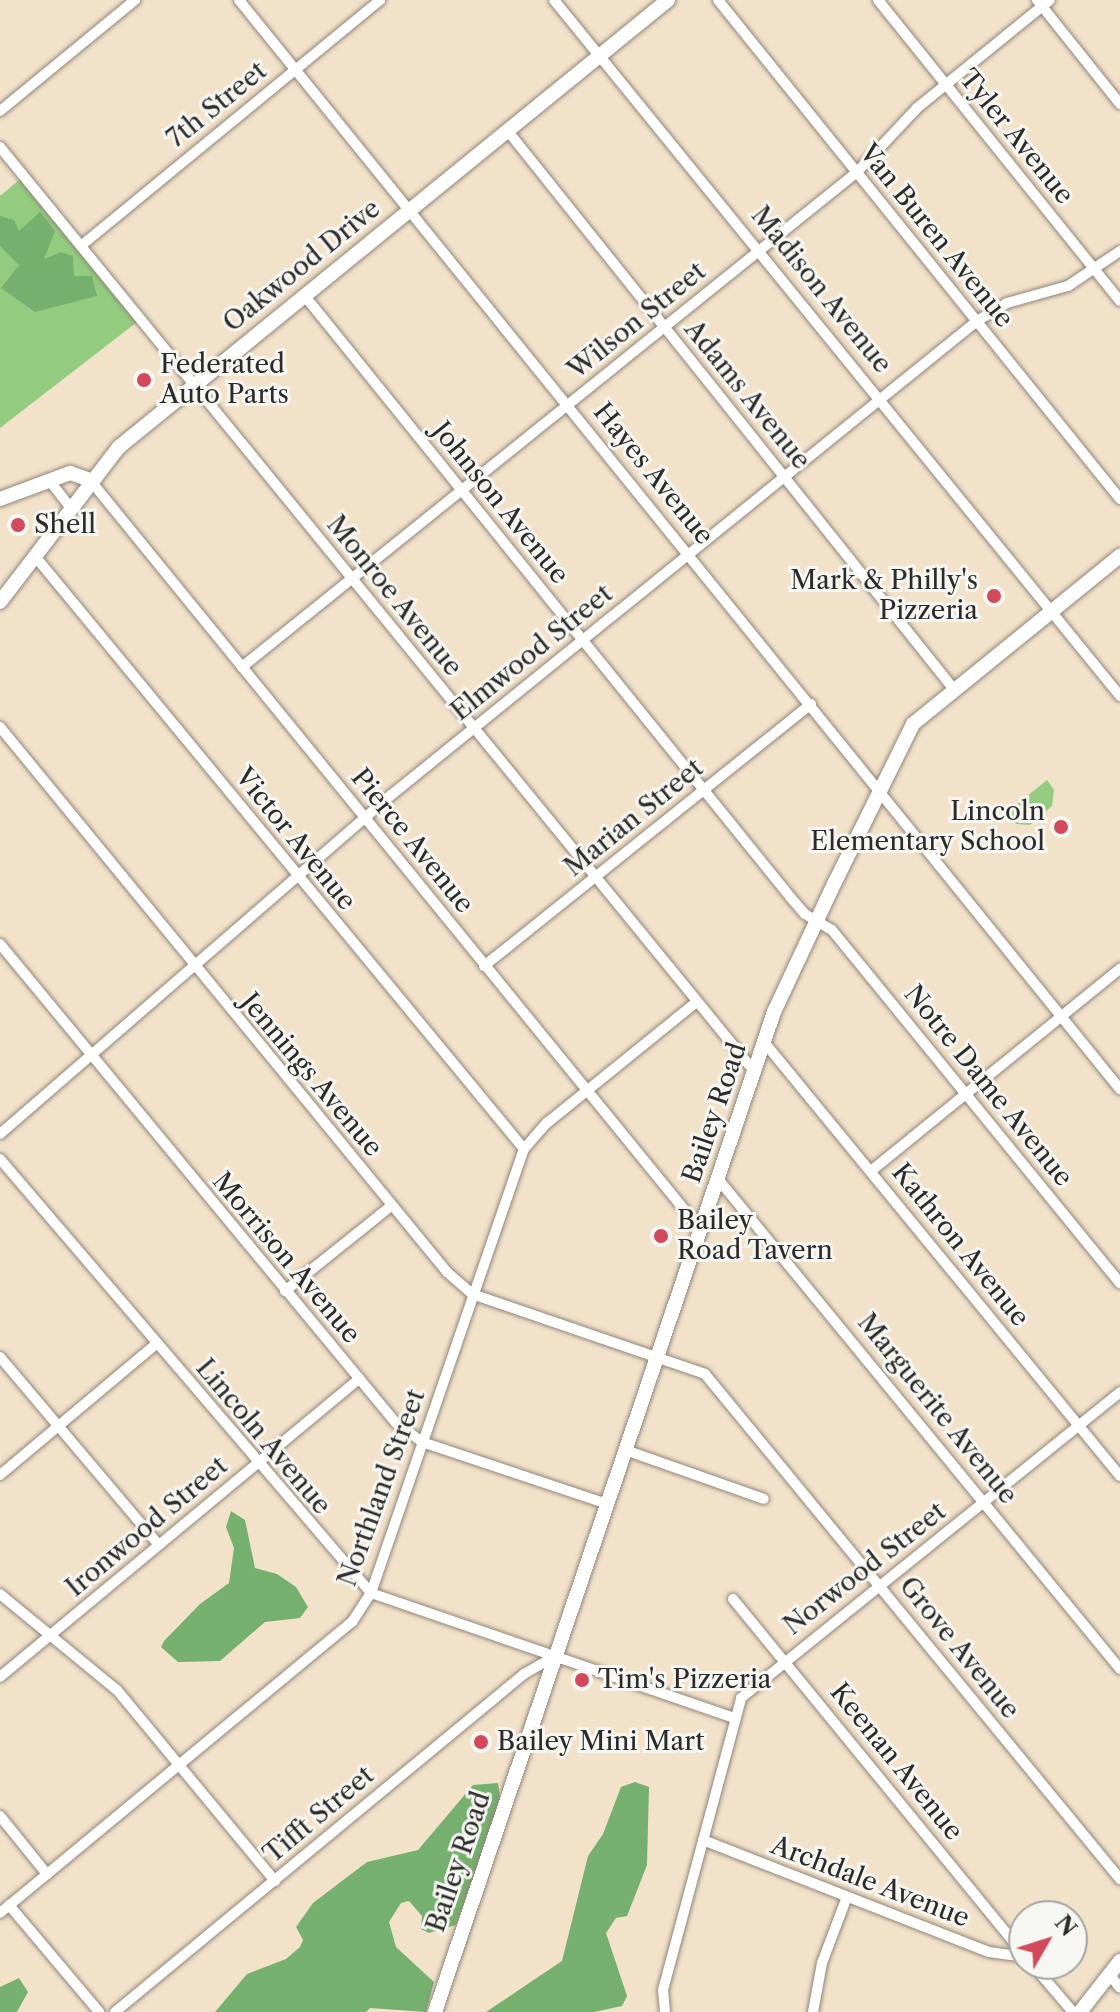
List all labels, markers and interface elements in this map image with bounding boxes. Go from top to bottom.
street label: 7th Street [161,55,273,155]
street label: Tyler Avenue [952,63,1080,211]
street label: Van Buren Avenue [852,137,1020,335]
street label: Oakwood Drive [217,193,387,339]
street label: Madison Avenue [744,200,898,380]
street label: Wilson Street [562,256,712,386]
street label: Adams Avenue [677,314,817,476]
place label: Federated Auto Parts [160,349,289,410]
marker: Federated Auto Parts [135,371,153,389]
street label: Hayes Avenue [586,397,720,551]
street label: Johnson Avenue [425,415,575,591]
place label: Shell [34,509,96,541]
street label: Monroe Avenue [319,509,469,683]
marker: Shell [9,516,27,534]
place label: Mark & Philly's Pizzeria [790,565,978,626]
street label: Elmwood Street [445,578,619,728]
marker: Mark & Philly's Pizzeria [985,587,1003,605]
street label: Marian Street [558,753,710,883]
street label: Victor Avenue [228,761,362,917]
street label: Pierce Avenue [344,762,480,920]
place label: Lincoln Elementary School [809,796,1045,858]
marker: Lincoln Elementary School [1052,818,1070,836]
street label: Notre Dame Avenue [897,979,1079,1193]
street label: Jennings Avenue [233,987,389,1163]
street label: Bailey Road [676,1038,754,1188]
street label: Kathron Avenue [884,1157,1036,1333]
street label: Morrison Avenue [205,1166,367,1350]
place label: Bailey Road Tavern [677,1205,833,1266]
marker: Bailey Road Tavern [652,1227,670,1245]
street label: Marguerite Avenue [850,1307,1024,1511]
street label: Lincoln Avenue [189,1353,337,1521]
street label: Northland Street [332,1385,432,1591]
street label: Ironwood Street [60,1450,234,1604]
street label: Norwood Street [778,1496,952,1642]
street label: Grove Avenue [892,1571,1026,1725]
place label: Tim's Pizzeria [598,1664,772,1696]
marker: Tim's Pizzeria [573,1671,591,1689]
street label: Keenan Avenue [823,1677,969,1847]
place label: Bailey Mini Mart [497,1726,705,1758]
marker: Bailey Mini Mart [472,1733,490,1751]
street label: Tifft Street [258,1760,380,1870]
street label: Bailey Road [420,1787,498,1937]
street label: Archdale Avenue [766,1830,974,1934]
north arrow [1008,1900,1088,1980]
text: N [1049,1910,1082,1942]

